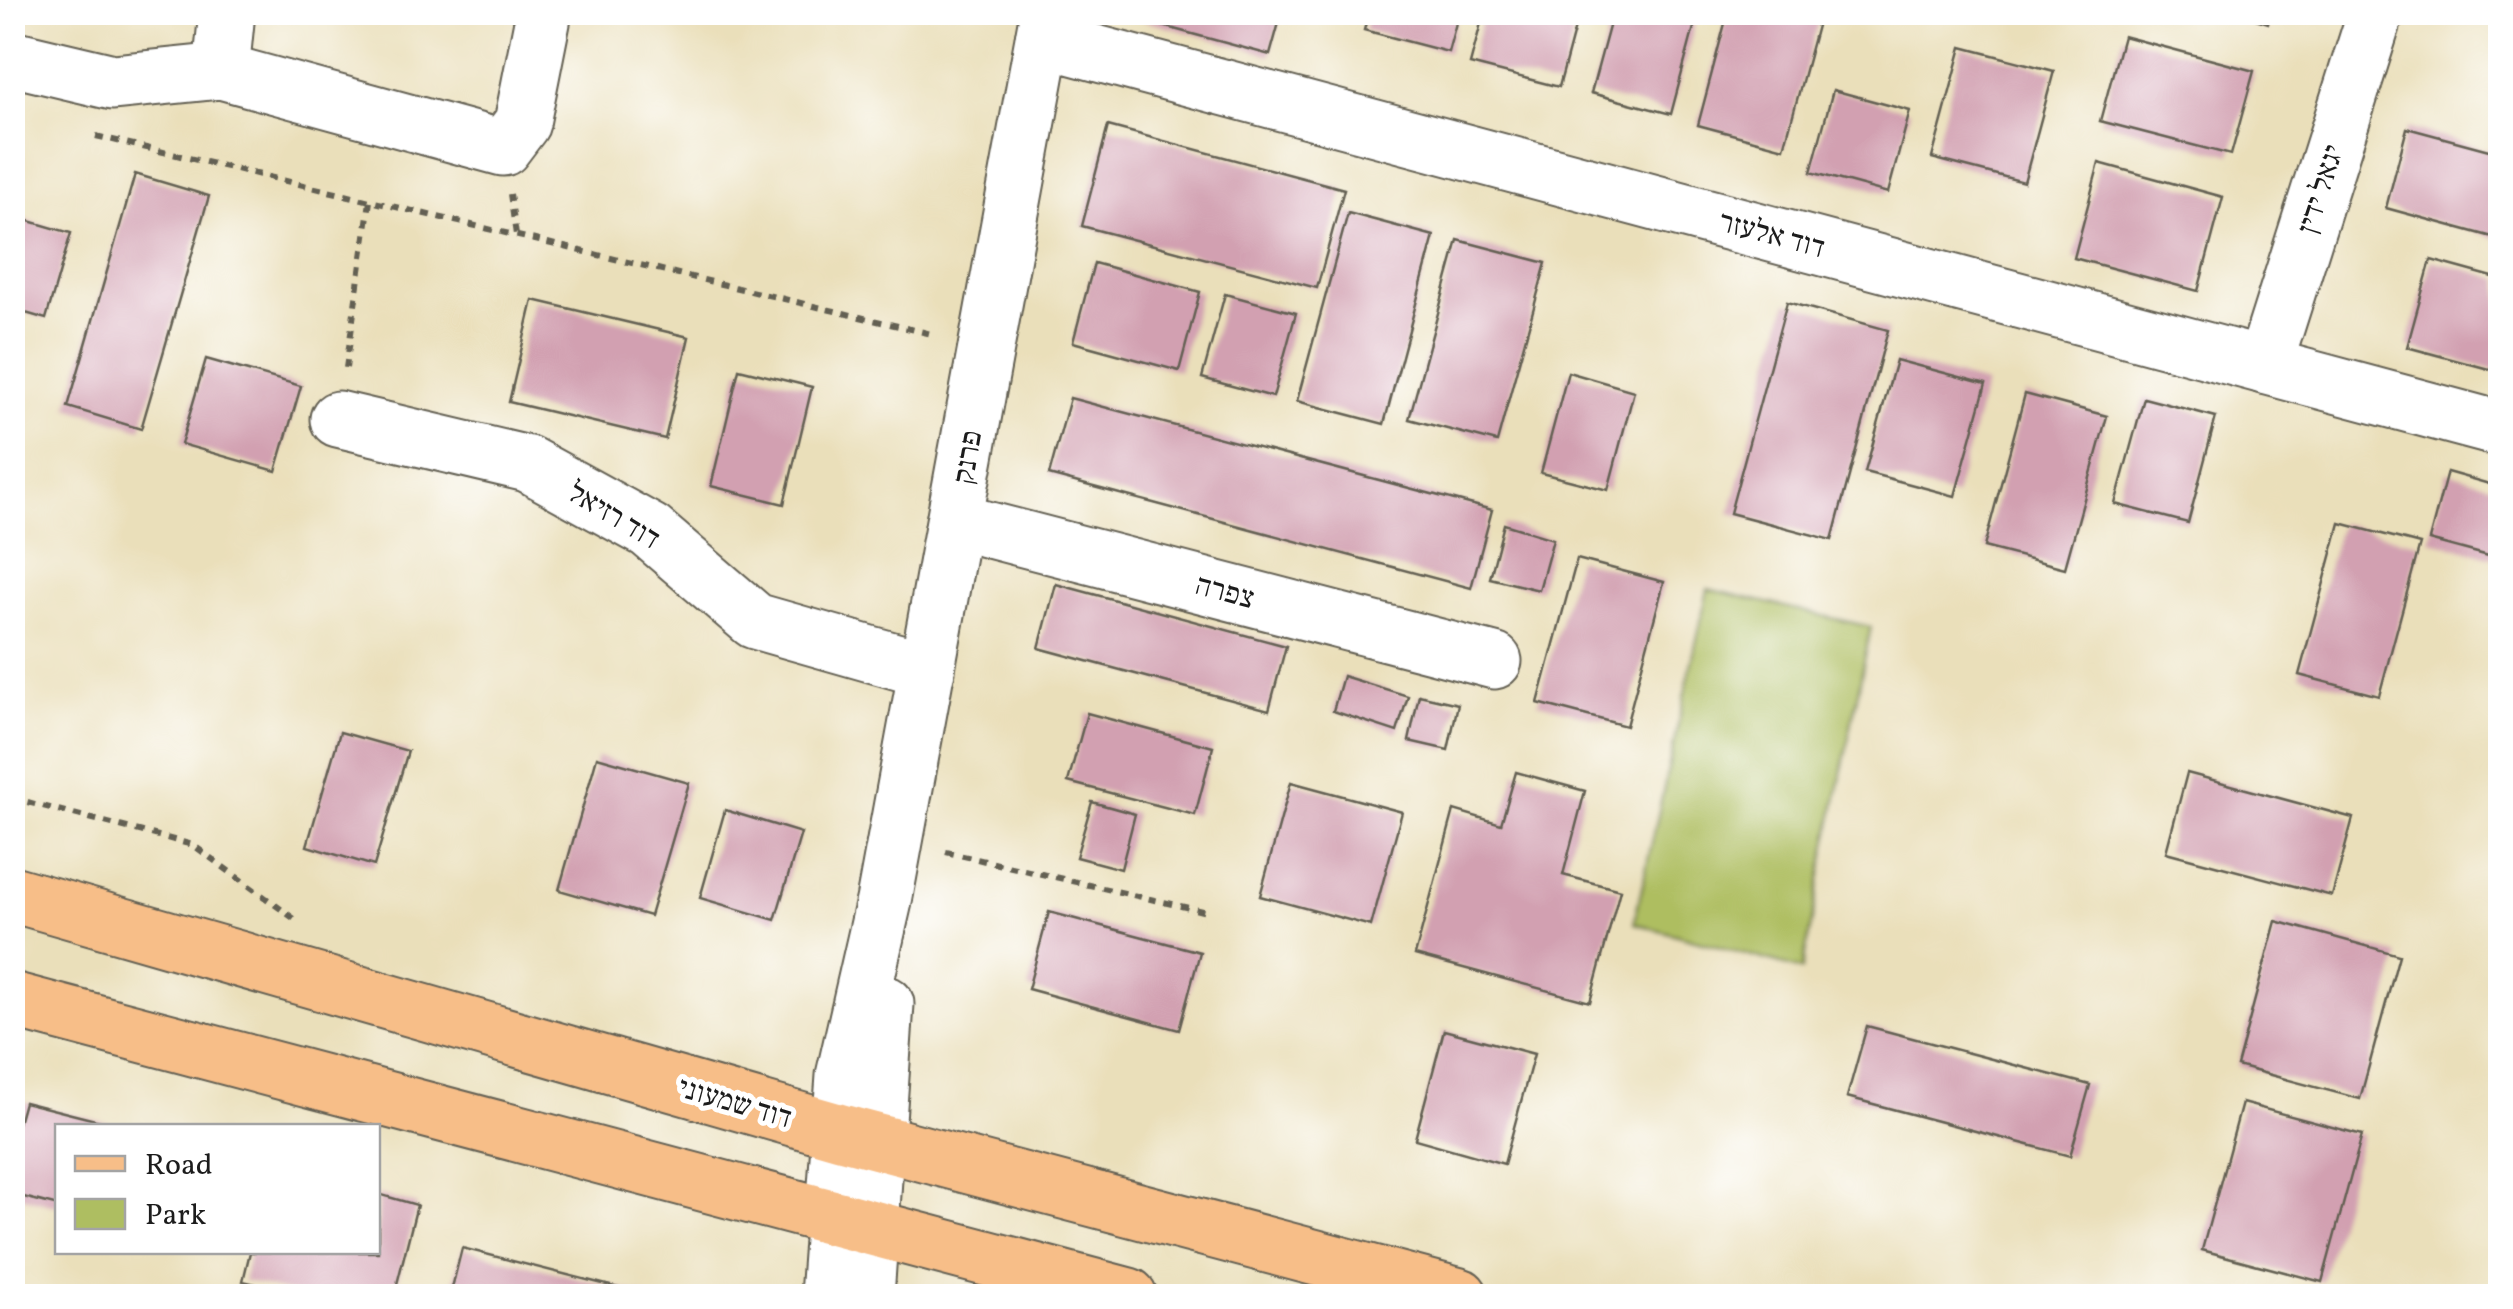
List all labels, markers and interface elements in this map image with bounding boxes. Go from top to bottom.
street label: יגאל ידין [2288,140,2356,240]
street label: דוד אלעזר [1714,202,1829,270]
street label: פרנק [944,427,994,487]
street label: דוד רזיאל [559,473,667,561]
street label: צפרה [1190,565,1259,621]
street label: דוד שמעוני [673,1068,796,1140]
legend [55,1124,380,1254]
text: Road [145,1145,213,1187]
text: Park [145,1195,206,1237]

